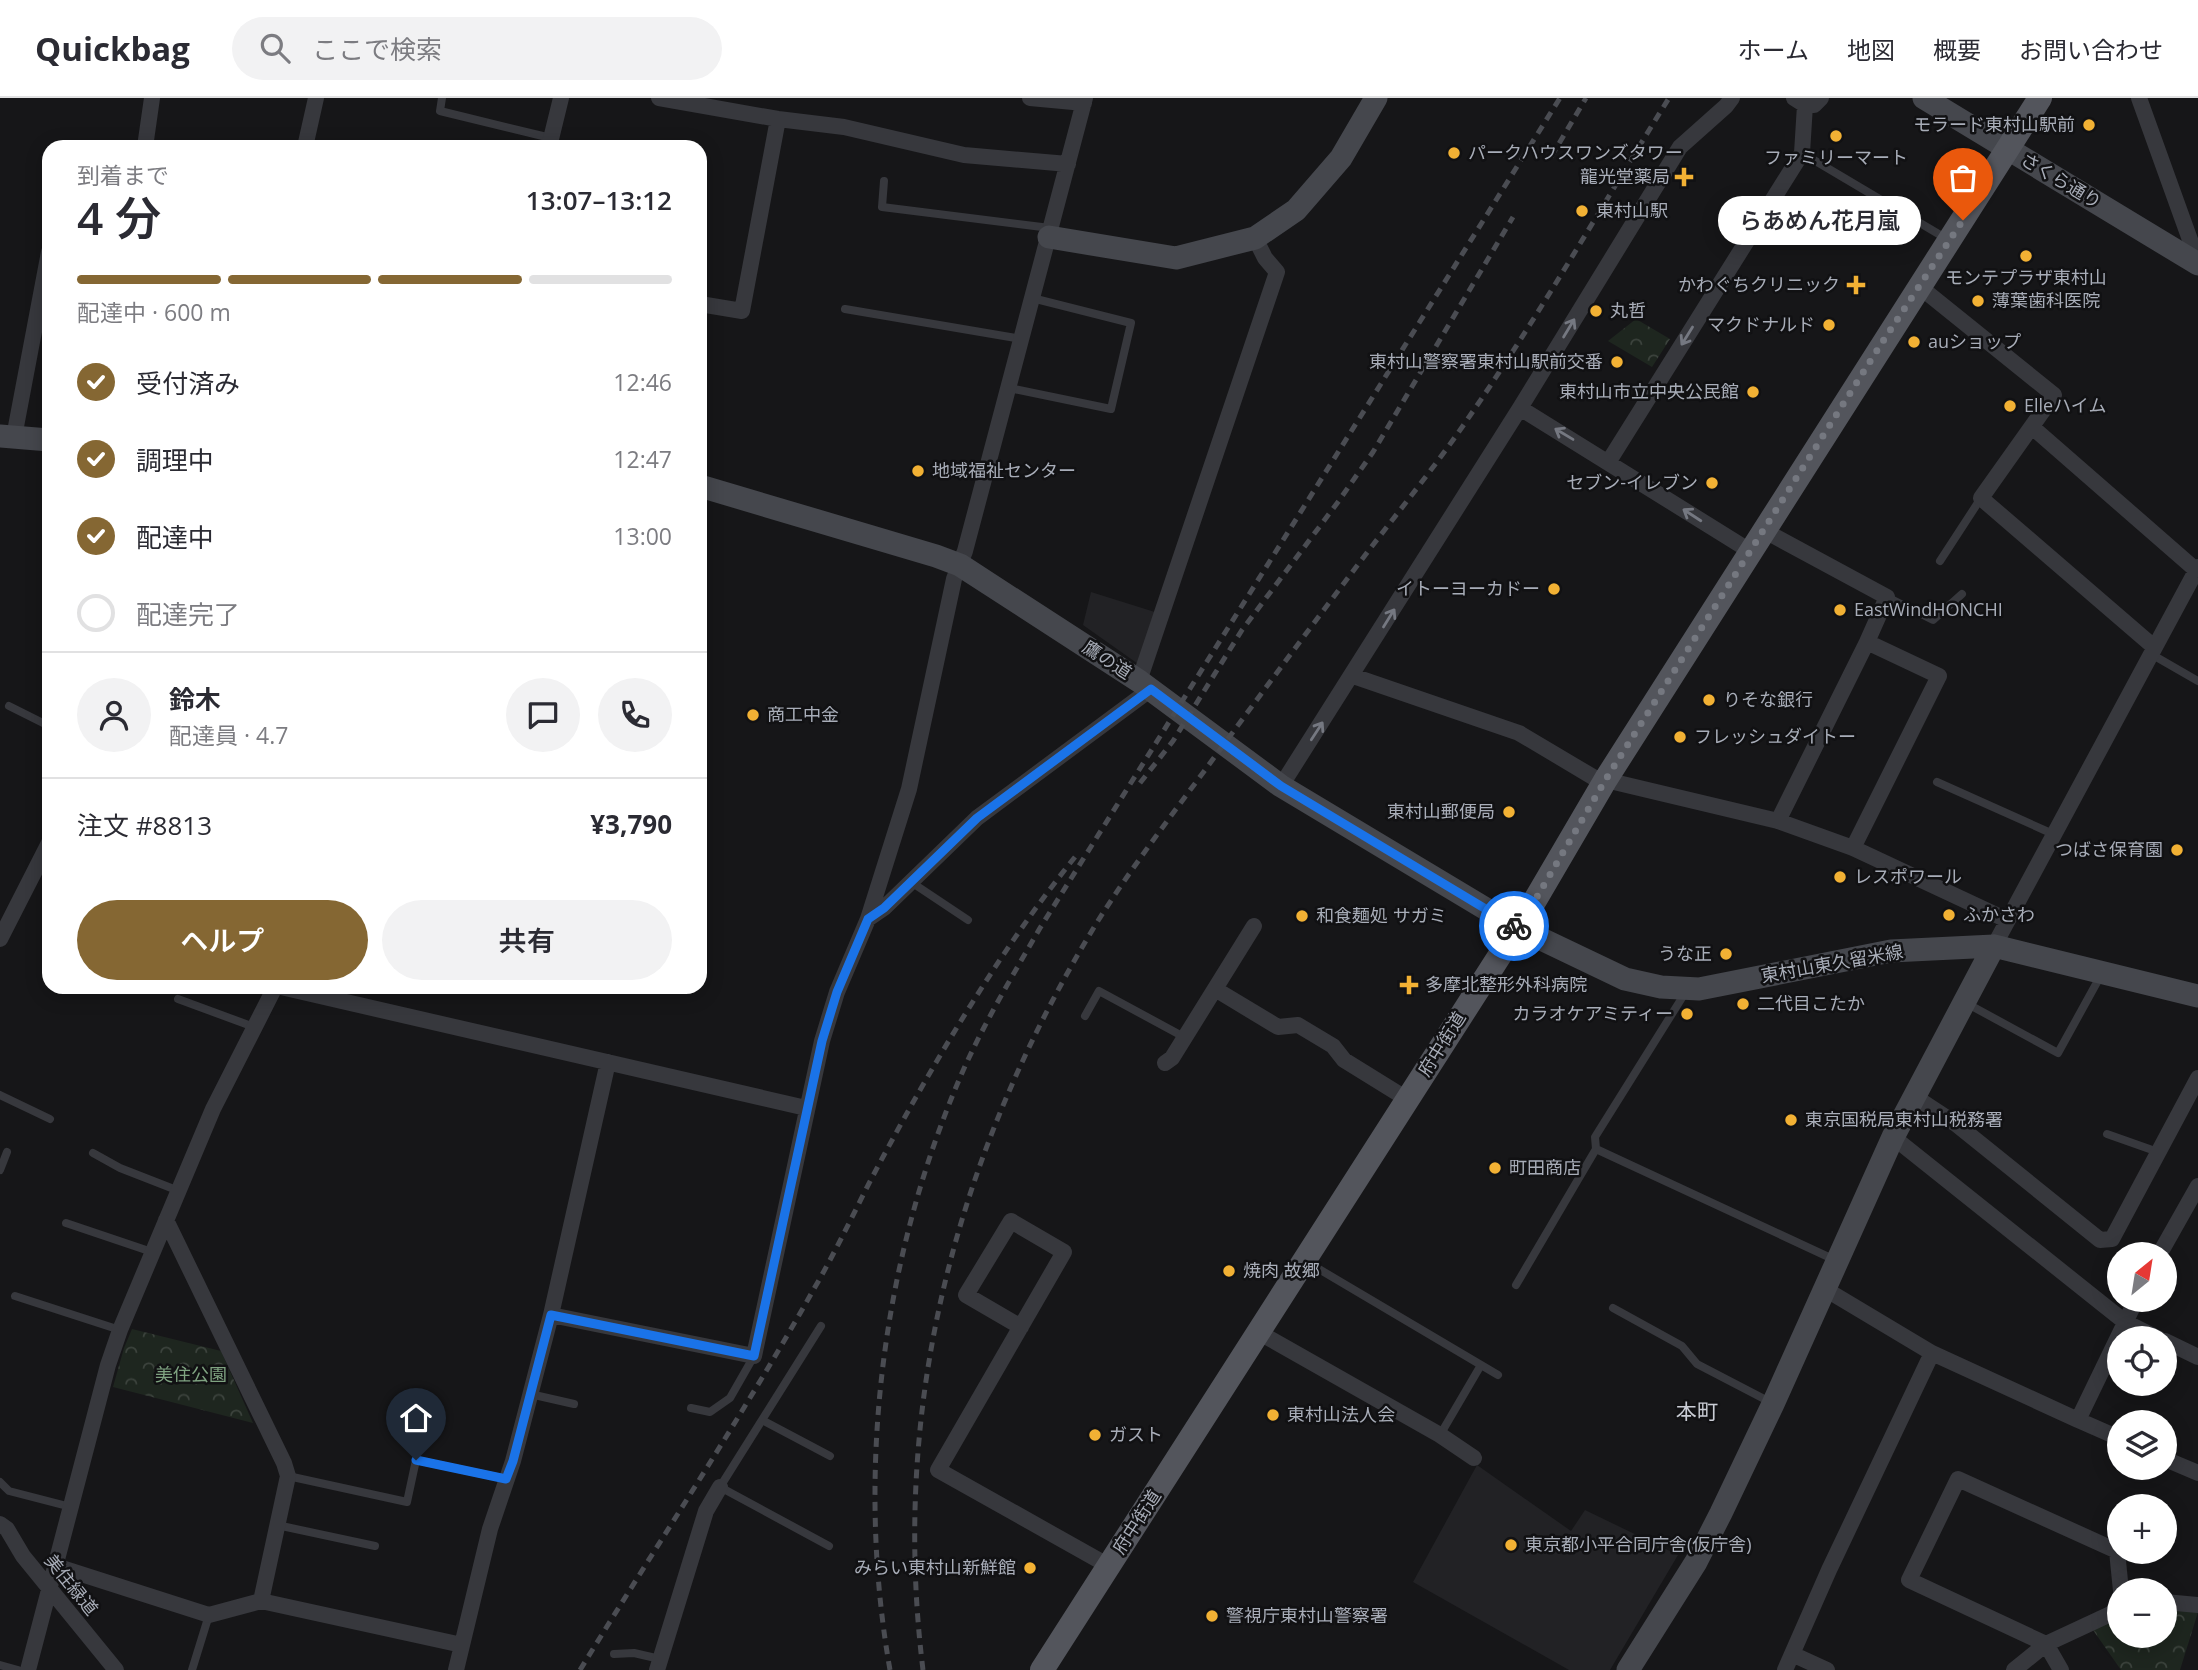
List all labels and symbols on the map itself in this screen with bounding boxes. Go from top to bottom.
place label: モラード東村山駅前 [1913,112,2075,136]
marker: モラード東村山駅前 [2081,117,2097,133]
marker: ファミリーマート [1828,128,1844,144]
place label: パークハウスワンズタワー [1468,140,1683,164]
marker: パークハウスワンズタワー [1446,145,1462,161]
place label: ファミリーマート [1764,145,1908,169]
street label: さくら通り [2017,147,2106,214]
pin [1933,148,1993,220]
place label: 龍光堂薬局 [1580,164,1670,188]
marker: 龍光堂薬局 [1676,169,1692,185]
callout: らあめん花月嵐 [1718,195,1921,244]
place label: 東村山駅 [1596,198,1668,222]
marker: 東村山駅 [1574,203,1590,219]
marker: モンテプラザ東村山 [2018,248,2034,264]
place label: モンテプラザ東村山 [1945,265,2107,289]
place label: かわぐちクリニック [1678,272,1840,296]
marker: かわぐちクリニック [1846,275,1866,295]
place label: 薄葉歯科医院 [1992,288,2100,312]
marker: 薄葉歯科医院 [1970,293,1986,309]
place label: 丸哲 [1610,298,1646,322]
marker: 丸哲 [1588,303,1604,319]
place label: マクドナルド [1707,312,1815,336]
marker: マクドナルド [1821,317,1837,333]
one-way arrow [1562,319,1576,339]
one-way arrow [1679,326,1693,346]
place label: auショップ [1928,329,2021,353]
marker: auショップ [1906,334,1922,350]
place label: 東村山警察署東村山駅前交番 [1369,349,1603,373]
marker: 東村山警察署東村山駅前交番 [1609,354,1625,370]
place label: 東村山市立中央公民館 [1559,379,1739,403]
marker: 東村山市立中央公民館 [1745,384,1761,400]
place label: Elleハイム [2024,393,2106,417]
marker: Elleハイム [2002,398,2018,414]
one-way arrow [1555,427,1575,441]
place label: 地域福祉センター [932,458,1076,482]
marker: 地域福祉センター [910,463,926,479]
place label: セブン-イレブン [1566,470,1698,494]
marker: セブン-イレブン [1704,475,1720,491]
one-way arrow [1683,507,1703,521]
place label: イトーヨーカドー [1396,576,1540,600]
marker: イトーヨーカドー [1546,581,1562,597]
place label: EastWindHONCHI [1854,597,2003,621]
marker: EastWindHONCHI [1832,602,1848,618]
one-way arrow [1382,608,1396,628]
street label: 鷹の道 [1078,634,1137,684]
place label: りそな銀行 [1723,687,1813,711]
marker: りそな銀行 [1701,692,1717,708]
place label: 商工中金 [767,702,839,726]
marker: 商工中金 [745,707,761,723]
one-way arrow [1309,722,1324,741]
place label: フレッシュダイトー [1694,724,1856,748]
marker: フレッシュダイトー [1672,729,1688,745]
place label: 東村山郵便局 [1387,799,1495,823]
marker: 東村山郵便局 [1501,804,1517,820]
place label: つばさ保育園 [2055,837,2163,861]
marker: つばさ保育園 [2169,842,2185,858]
place label: レスポワール [1854,864,1962,888]
marker: レスポワール [1832,869,1848,885]
courier [1479,891,1549,961]
place label: ふかさわ [1963,902,2035,926]
place label: 和食麺処 サガミ [1316,903,1447,927]
marker: ふかさわ [1941,907,1957,923]
marker: 和食麺処 サガミ [1294,908,1310,924]
street label: 東村山東久留米線 [1759,939,1905,987]
place label: うな正 [1658,941,1712,965]
marker: うな正 [1718,946,1734,962]
place label: 多摩北整形外科病院 [1425,972,1587,996]
marker: 多摩北整形外科病院 [1399,975,1419,995]
place label: 二代目こたか [1757,991,1865,1015]
marker: 二代目こたか [1735,996,1751,1012]
place label: カラオケアミティー [1512,1001,1673,1025]
marker: カラオケアミティー [1679,1006,1695,1022]
street label: 府中街道 [1412,1007,1470,1080]
place label: 東京国税局東村山税務署 [1805,1107,2003,1131]
marker: 東京国税局東村山税務署 [1783,1112,1799,1128]
place label: 町田商店 [1509,1155,1581,1179]
marker: 町田商店 [1487,1160,1503,1176]
north arrow [2107,1242,2177,1312]
place label: 焼肉 故郷 [1243,1258,1320,1282]
marker: 焼肉 故郷 [1221,1263,1237,1279]
park label: 美住公園 [155,1362,227,1386]
pin [386,1388,446,1460]
district label: 本町 [1676,1397,1718,1425]
place label: 東村山法人会 [1287,1402,1395,1426]
marker: 東村山法人会 [1265,1407,1281,1423]
place label: ガスト [1109,1422,1163,1446]
marker: ガスト [1087,1427,1103,1443]
street label: 府中街道 [1106,1485,1166,1558]
place label: 東京都小平合同庁舎(仮庁舎) [1525,1532,1752,1556]
marker: 東京都小平合同庁舎(仮庁舎) [1503,1537,1519,1553]
street label: 美住緑道 [40,1549,104,1620]
place label: みらい東村山新鮮館 [854,1555,1016,1579]
marker: みらい東村山新鮮館 [1022,1560,1038,1576]
place label: 警視庁東村山警察署 [1226,1603,1388,1627]
marker: 警視庁東村山警察署 [1204,1608,1220,1624]

